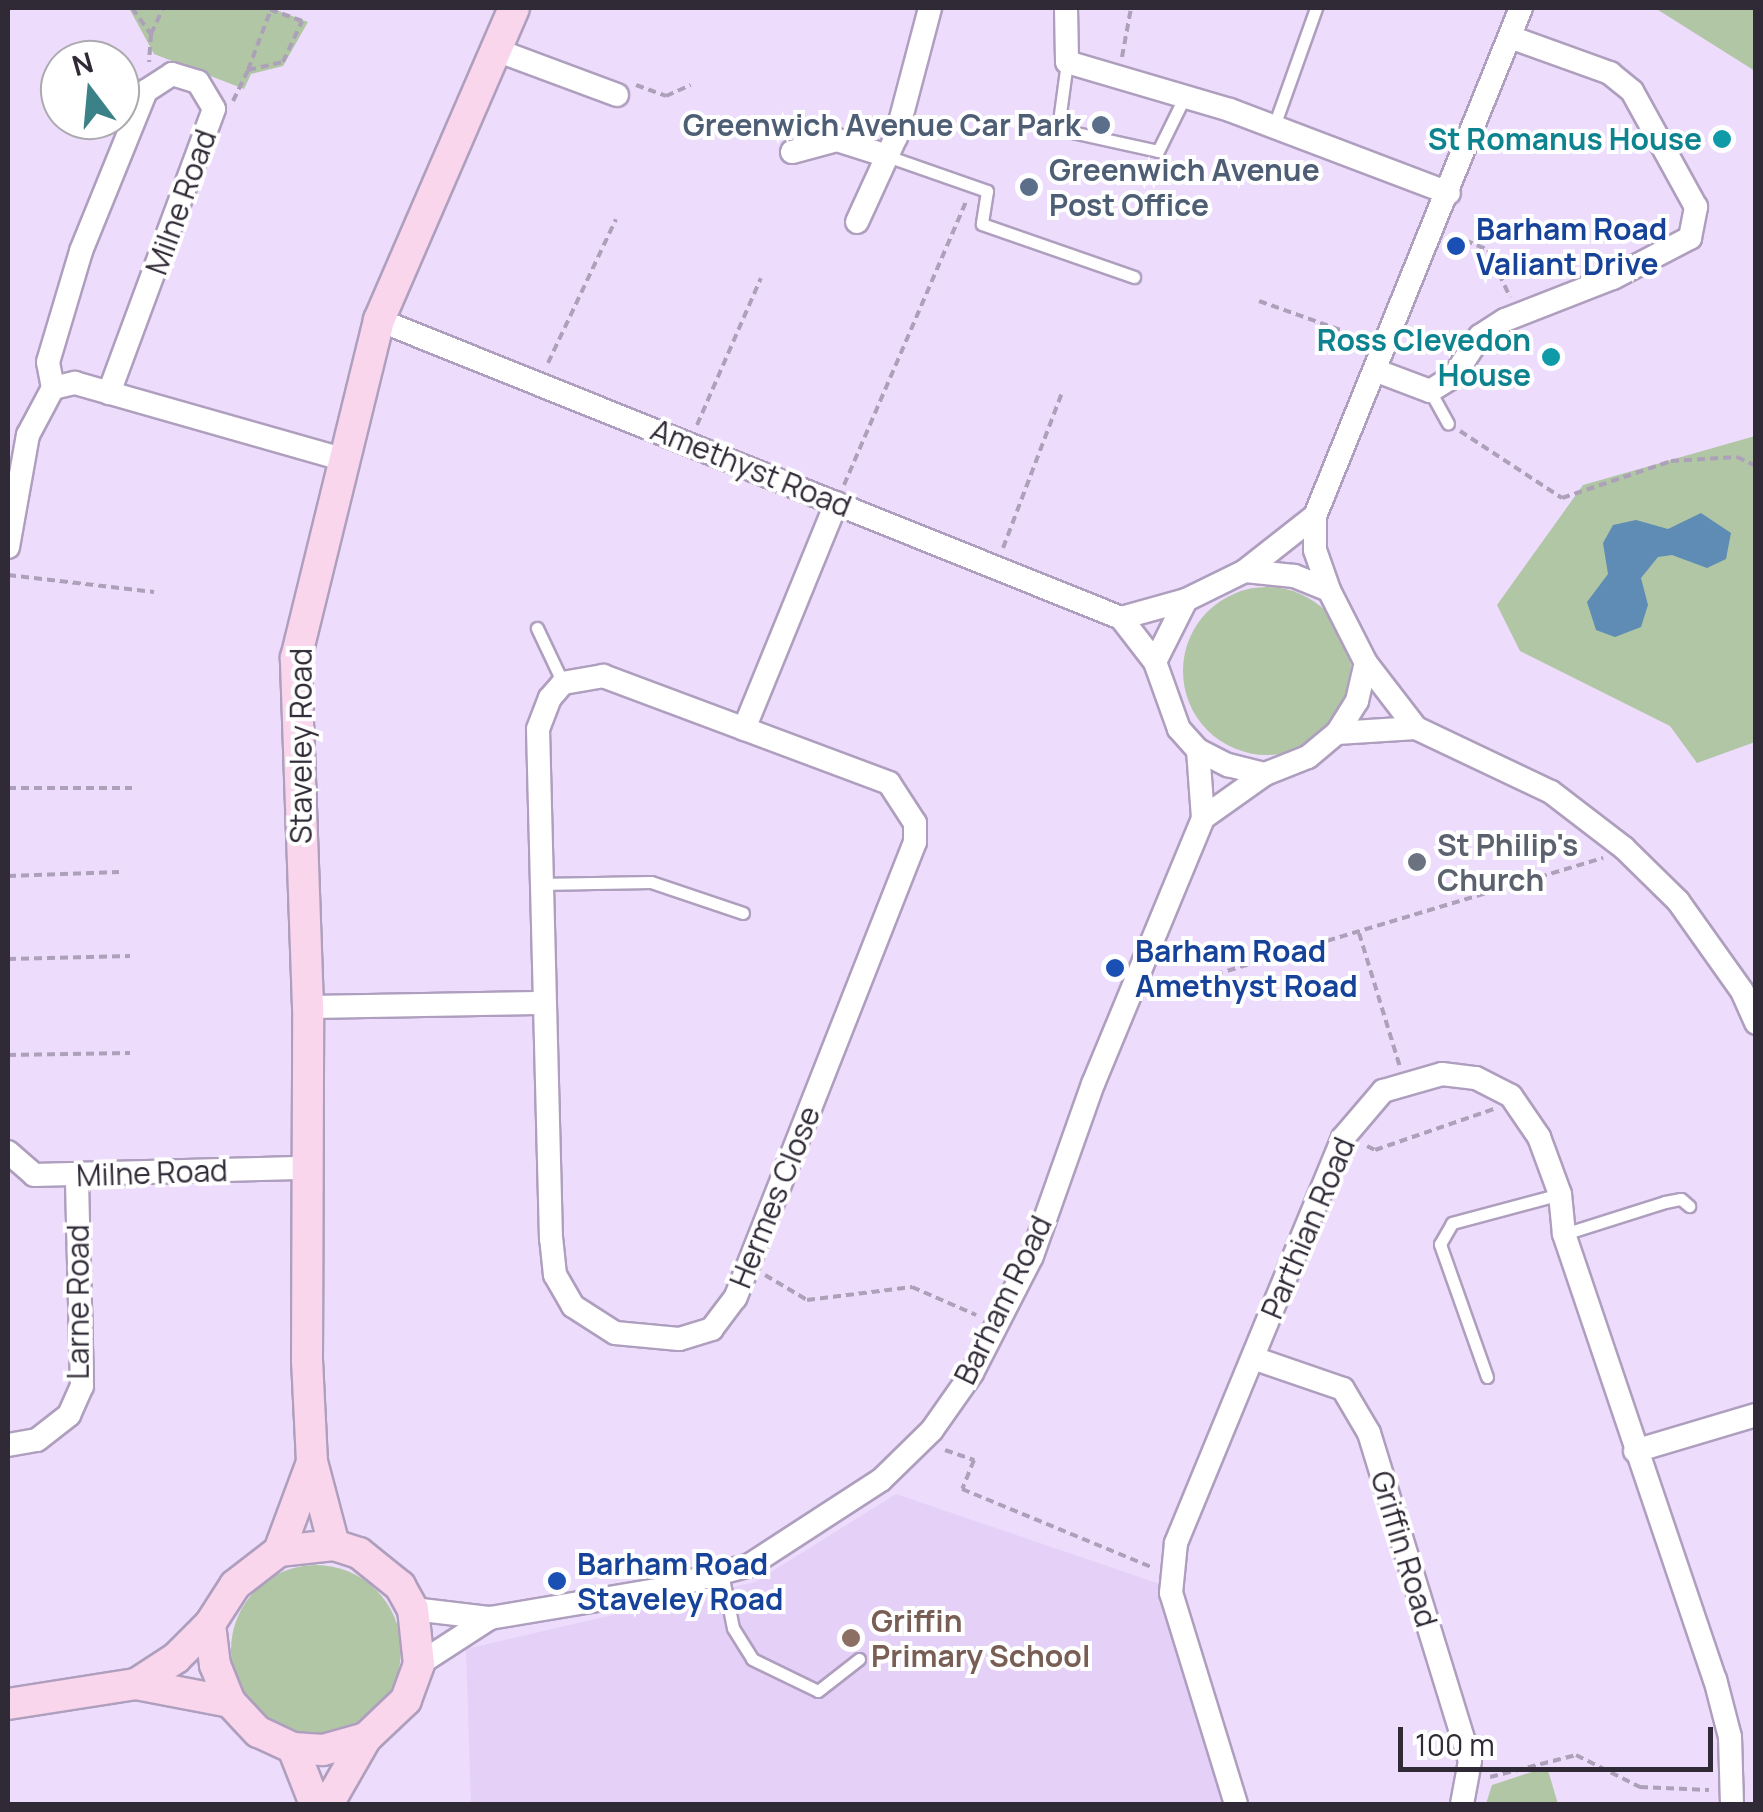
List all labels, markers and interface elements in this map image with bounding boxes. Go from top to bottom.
north arrow [40,40,140,140]
text: N [67,42,97,84]
place label: Greenwich Avenue Car Park [683,107,1081,143]
marker: Greenwich Avenue Car Park [1090,114,1112,136]
place label: St Romanus House [1428,121,1702,157]
street label: Milne Road [138,125,224,279]
marker: St Romanus House [1711,128,1733,150]
place label: Greenwich Avenue Post Office [1049,152,1320,222]
marker: Greenwich Avenue Post Office [1018,176,1040,198]
place label: Barham Road Valiant Drive [1476,211,1667,282]
marker: Barham Road Valiant Drive [1445,235,1467,257]
place label: Ross Clevedon House [1317,322,1531,392]
marker: Ross Clevedon House [1540,346,1562,368]
street label: Amethyst Road [646,412,856,524]
street label: Staveley Road [283,648,319,844]
place label: St Philip's Church [1437,827,1578,898]
marker: St Philip's Church [1406,851,1428,873]
place label: Barham Road Amethyst Road [1135,933,1358,1004]
marker: Barham Road Amethyst Road [1104,957,1126,979]
street label: Hermes Close [722,1101,828,1293]
street label: Parthian Road [1254,1132,1362,1324]
street label: Milne Road [76,1152,228,1194]
street label: Barham Road [947,1210,1059,1390]
street label: Larne Road [60,1224,96,1380]
street label: Griffin Road [1363,1467,1445,1631]
place label: Barham Road Staveley Road [577,1546,784,1616]
marker: Barham Road Staveley Road [546,1570,568,1592]
place label: Griffin Primary School [871,1603,1090,1674]
marker: Griffin Primary School [840,1627,862,1649]
scale bar [1403,1707,1718,1769]
text: 100 m [1415,1724,1495,1765]

